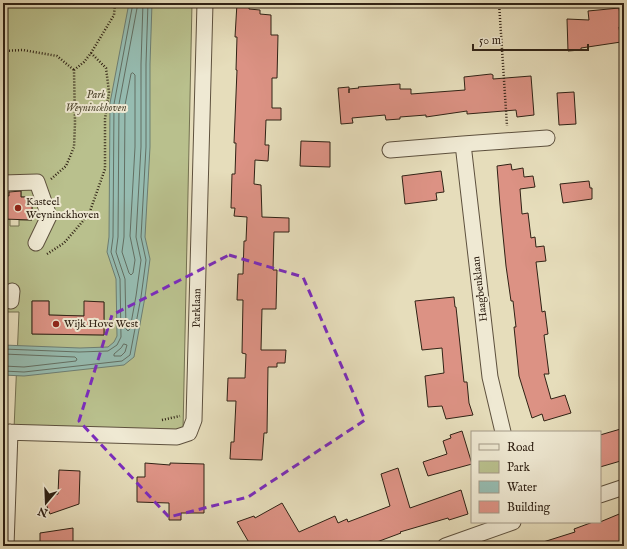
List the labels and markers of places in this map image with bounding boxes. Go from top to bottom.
place label: Kasteel Weyninckhoven [26,195,99,222]
marker: Kasteel Weyninckhoven [13,203,23,213]
place label: Wijk Hove West [64,317,139,331]
marker: Wijk Hove West [51,319,61,329]

